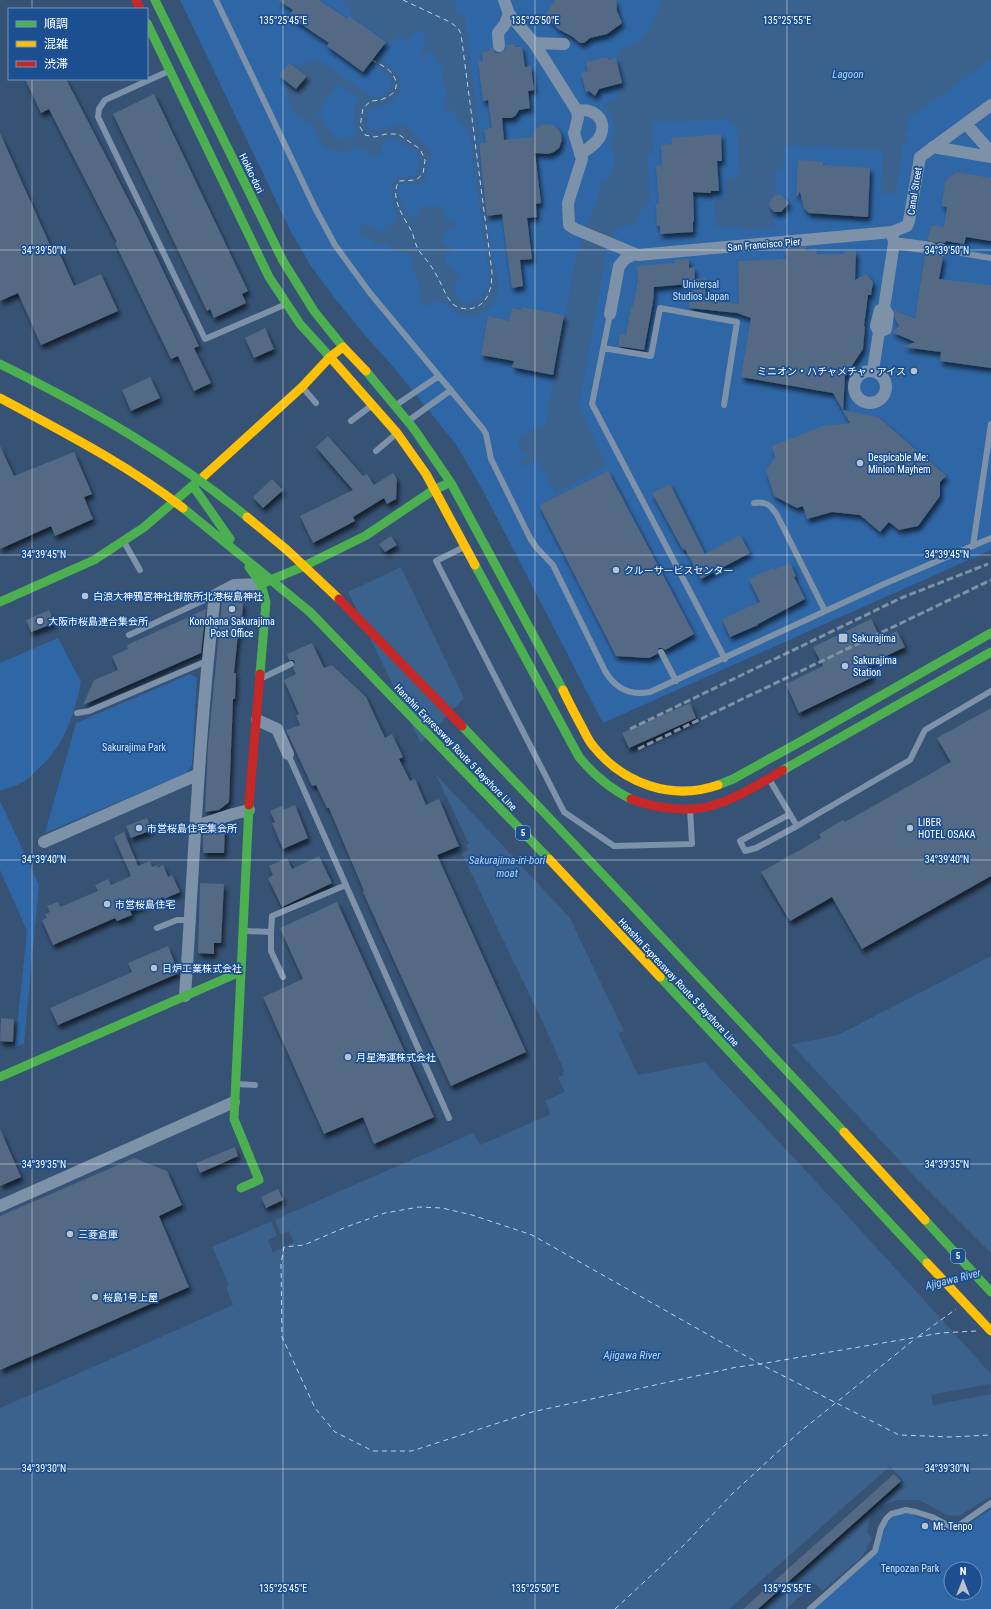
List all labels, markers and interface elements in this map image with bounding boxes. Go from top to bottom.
legend [8,8,148,80]
text: 135°25'45"E [259,15,307,26]
text: 135°25'50"E [511,15,559,26]
text: 135°25'55"E [763,15,811,26]
text: 順調 [44,17,68,31]
text: 混雑 [44,37,68,51]
text: 渋滞 [44,57,68,71]
water label: Lagoon [832,68,864,81]
street label: Hokko-dori [237,151,266,195]
street label: Canal Street [905,166,924,216]
street label: San Francisco Pier [727,236,801,253]
text: 34°39'50"N [22,245,66,256]
text: 34°39'50"N [925,245,969,256]
park label: Universal Studios Japan [673,279,729,302]
place label: ミニオン・ハチャメチャ・アイス [757,366,906,377]
marker: ミニオン・ハチャメチャ・アイス [909,366,919,376]
place label: Despicable Me: Minion Mayhem [868,452,931,475]
marker: Despicable Me: Minion Mayhem [855,458,865,468]
text: 34°39'45"N [22,549,66,560]
text: 34°39'45"N [925,549,969,560]
marker: クルーサービスセンター [611,565,621,575]
place label: クルーサービスセンター [624,565,734,576]
marker: 白浪大神鴉宮神社御旅所北港桜島神社 [80,591,90,601]
place label: 白浪大神鴉宮神社御旅所北港桜島神社 [93,591,263,602]
marker: Konohana Sakurajima Post Office [227,604,237,614]
marker: 大阪市桜島連合集会所 [35,616,45,626]
place label: 大阪市桜島連合集会所 [48,616,148,627]
place label: Konohana Sakurajima Post Office [189,616,275,639]
marker: Sakurajima [837,632,849,644]
place label: Sakurajima [852,633,896,644]
place label: Sakurajima Station [853,655,897,678]
marker: Sakurajima Station [840,661,850,671]
street label: Hanshin Expressway Route 5 Bayshore Line [392,682,519,813]
park label: Sakurajima Park [102,742,166,753]
place label: LIBER HOTEL OSAKA [918,817,976,840]
marker: 市営桜島住宅集会所 [134,823,144,833]
place label: 市営桜島住宅集会所 [147,823,237,834]
marker: LIBER HOTEL OSAKA [905,823,915,833]
road number: 5 [516,826,530,840]
text: 34°39'40"N [22,854,66,865]
water label: Sakurajima-iri-bori moat [469,854,546,880]
text: 34°39'40"N [925,854,969,865]
marker: 市営桜島住宅 [102,899,112,909]
place label: 市営桜島住宅 [115,899,175,910]
street label: Hanshin Expressway Route 5 Bayshore Line [616,916,741,1049]
marker: 日炉工業株式会社 [149,963,159,973]
place label: 日炉工業株式会社 [162,963,242,974]
marker: 月星海運株式会社 [343,1052,353,1062]
place label: 月星海運株式会社 [356,1052,436,1063]
text: 34°39'35"N [22,1159,66,1170]
text: 34°39'35"N [925,1159,969,1170]
marker: 三菱倉庫 [65,1229,75,1239]
place label: 三菱倉庫 [78,1229,118,1240]
road number: 5 [951,1249,965,1263]
water label: Ajigawa River [923,1266,983,1293]
marker: 桜島1号上屋 [90,1292,100,1302]
place label: 桜島1号上屋 [103,1292,158,1303]
water label: Ajigawa River [603,1349,661,1362]
text: 34°39'30"N [22,1463,66,1474]
text: 34°39'30"N [925,1463,969,1474]
marker: Mt. Tenpo [920,1521,930,1531]
place label: Mt. Tenpo [933,1521,972,1532]
north arrow [943,1561,983,1601]
park label: Tenpozan Park [881,1563,940,1574]
text: N [960,1565,967,1578]
text: 135°25'45"E [259,1583,307,1594]
text: 135°25'50"E [511,1583,559,1594]
text: 135°25'55"E [763,1583,811,1594]

